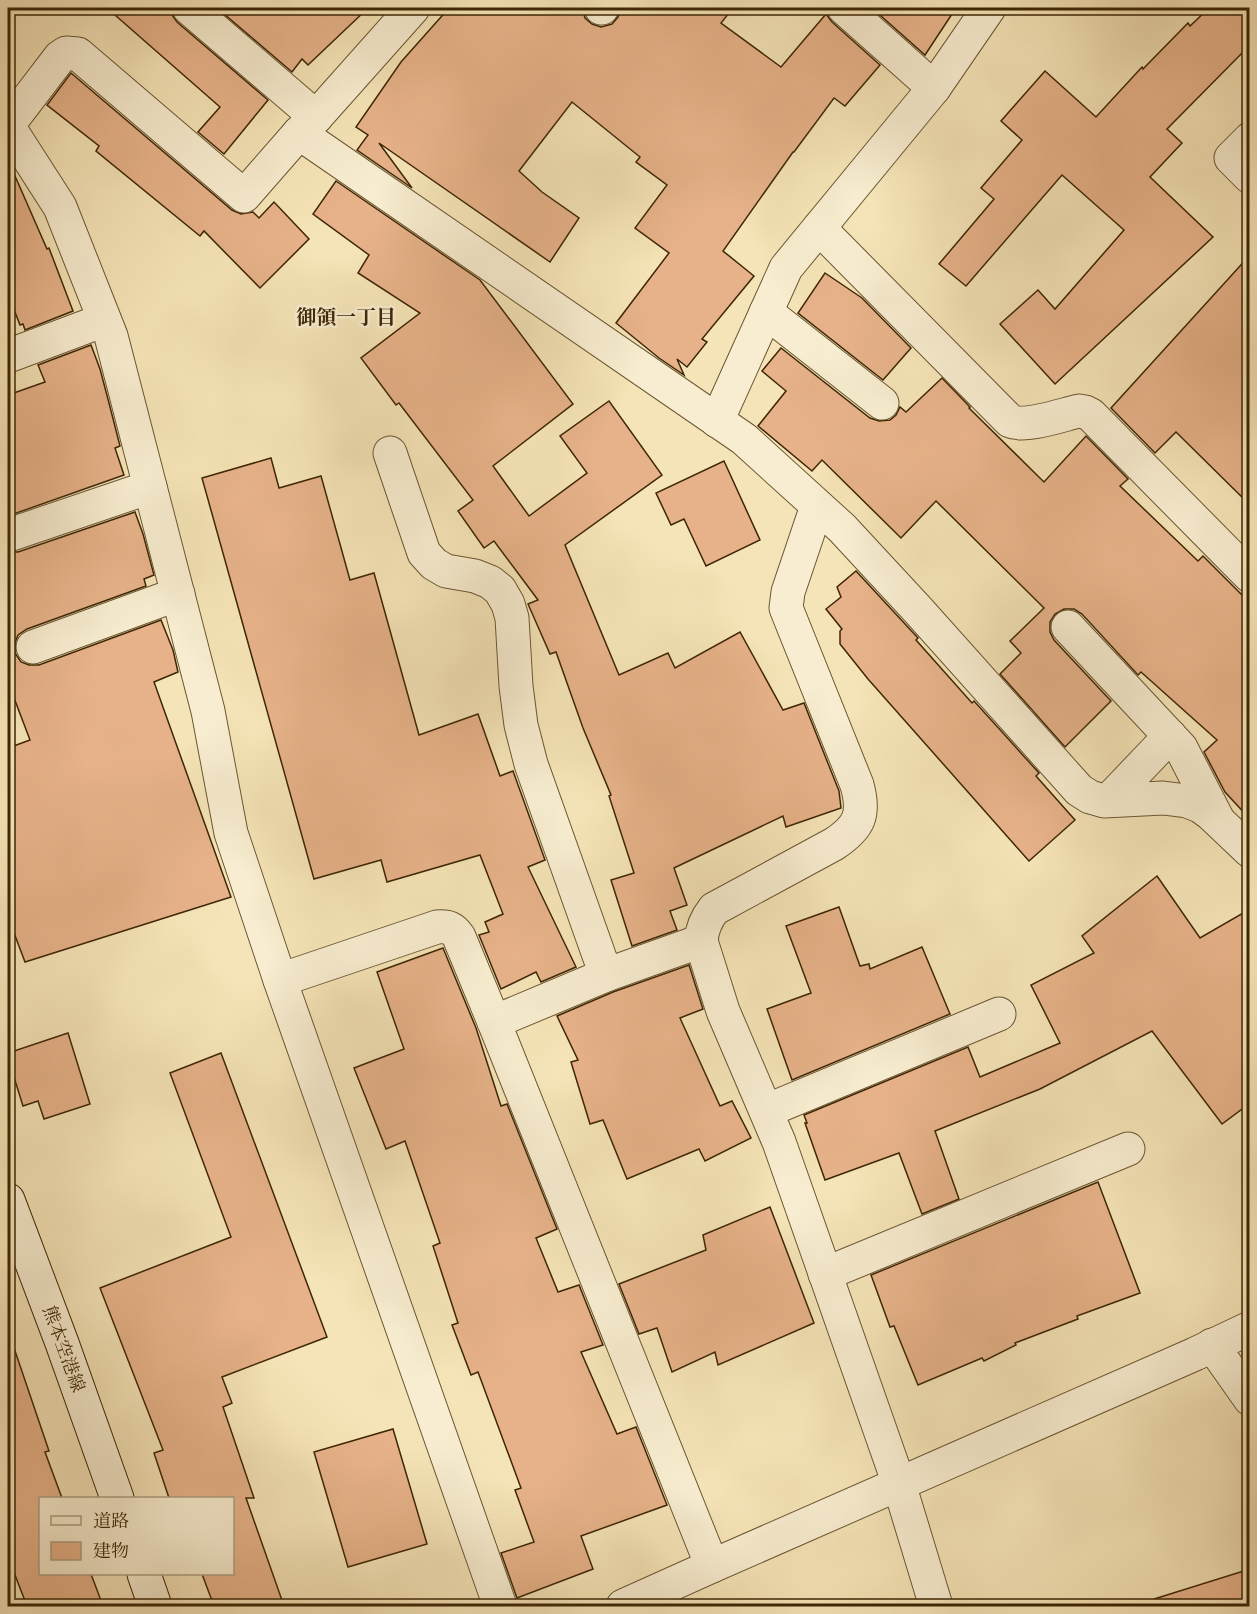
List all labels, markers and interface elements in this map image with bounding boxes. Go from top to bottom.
district label: 御領一丁目 [296,305,396,329]
street label: 熊本空港線 [38,1303,90,1395]
legend [39,1497,234,1575]
text: 道路 [93,1510,129,1532]
text: 建物 [93,1540,129,1562]

